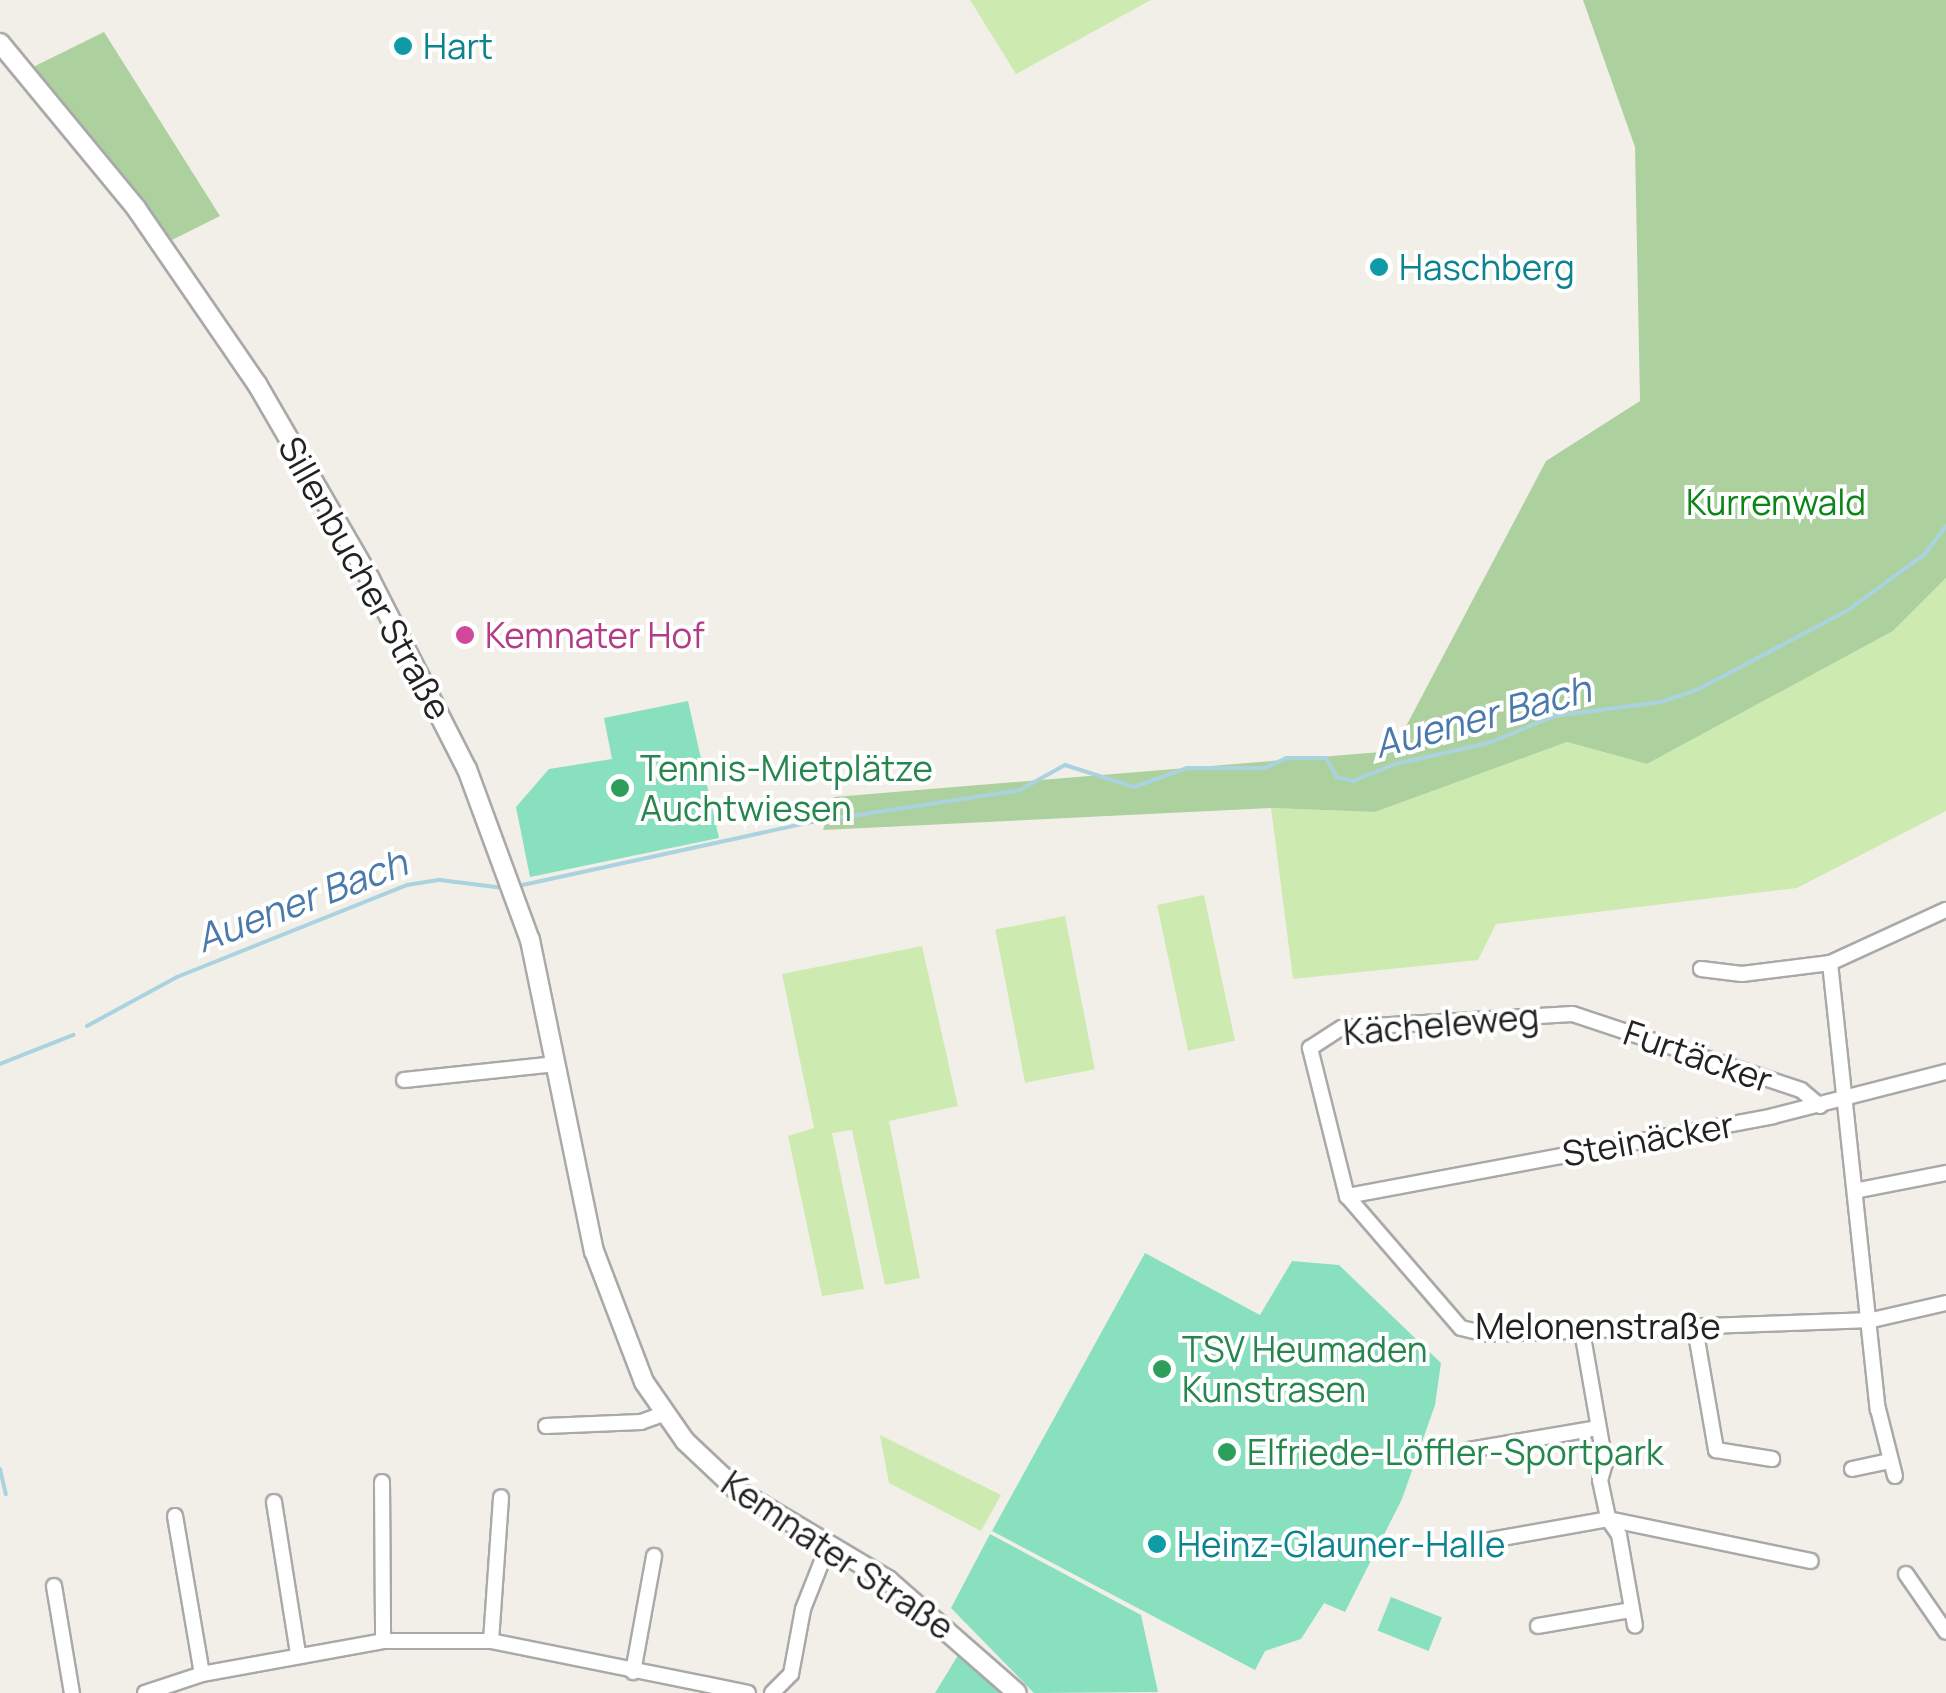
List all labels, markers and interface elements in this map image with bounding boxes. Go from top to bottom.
place label: Hart [423,25,493,67]
marker: Hart [392,35,414,57]
place label: Haschberg [1399,246,1575,288]
marker: Haschberg [1368,256,1390,278]
street label: Sillenbucher Straße [270,429,460,727]
park label: Kurrenwald [1686,481,1866,523]
place label: Kemnater Hof [485,614,705,656]
marker: Kemnater Hof [454,624,476,646]
water label: Auener Bach [1369,665,1595,767]
place label: Tennis-Mietplätze Auchtwiesen [640,747,933,829]
marker: Tennis-Mietplätze Auchtwiesen [609,777,631,799]
water label: Auener Bach [189,839,413,961]
street label: Kächeleweg [1341,995,1541,1053]
street label: Furtäcker [1618,1011,1778,1101]
street label: Steinäcker [1559,1103,1737,1175]
street label: Melonenstraße [1475,1305,1721,1347]
place label: TSV Heumaden Kunstrasen [1182,1328,1428,1410]
marker: TSV Heumaden Kunstrasen [1151,1358,1173,1380]
place label: Elfriede-Löffler-Sportpark [1247,1431,1663,1473]
marker: Elfriede-Löffler-Sportpark [1216,1441,1238,1463]
street label: Kemnater Straße [714,1462,962,1648]
place label: Heinz-Glauner-Halle [1177,1523,1505,1565]
marker: Heinz-Glauner-Halle [1146,1533,1168,1555]

